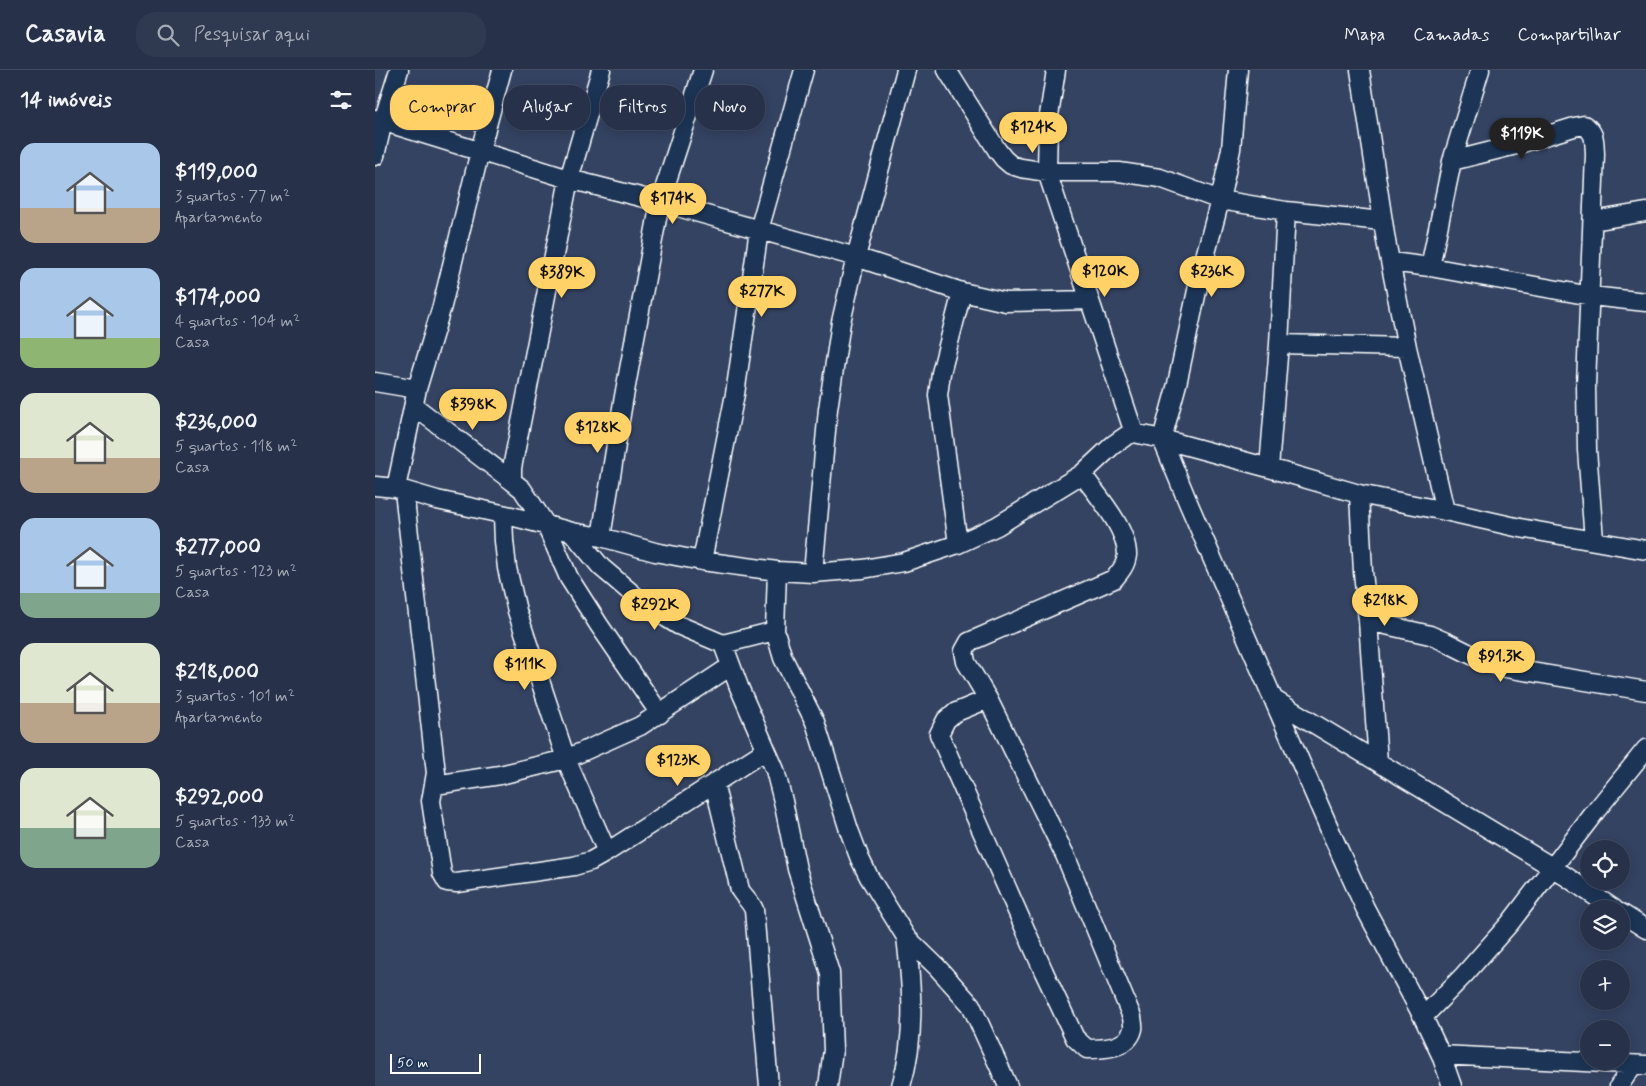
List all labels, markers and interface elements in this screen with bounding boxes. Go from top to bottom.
search box [136,12,486,57]
text: Casavia [25,19,106,50]
icon: search [154,21,182,49]
text: Pesquisar aqui [194,22,310,47]
text: Mapa [1344,23,1385,47]
text: Camadas [1413,23,1489,47]
text: Compartilhar [1517,23,1621,47]
chip: Comprar [390,85,494,130]
chip: Alugar [504,85,590,130]
chip: Filtros [600,85,685,130]
chip: Novo [695,85,765,130]
text: 14 imóveis [20,86,112,114]
icon: filters [327,86,355,114]
pin: $124K [998,112,1068,154]
text: $124K [1010,117,1056,138]
pin: $119K [1487,118,1557,160]
text: $119K [1500,123,1544,144]
text: $119,000 [175,158,258,186]
icon: home [60,163,120,223]
pin: $174K [638,182,708,225]
text: 3 quartos · 77 m² [175,186,290,207]
text: $174K [650,188,696,209]
text: Apartamento [175,207,262,228]
pin: $389K [527,256,597,299]
pin: $120K [1070,256,1140,298]
pin: $236K [1177,256,1247,298]
text: $120K [1082,261,1128,282]
text: $236K [1191,261,1233,282]
text: $389K [539,262,585,283]
pin: $277K [727,276,797,318]
text: $277K [739,281,785,302]
text: $174,000 [175,283,261,311]
icon: home [60,288,120,348]
text: 4 quartos · 104 m² [175,311,300,332]
text: Casa [175,332,210,353]
pin: $398K [438,388,508,431]
text: $398K [450,394,496,415]
text: $236,000 [175,408,257,436]
pin: $128K [563,412,633,454]
icon: home [60,413,120,473]
text: $128K [576,417,620,438]
text: 5 quartos · 118 m² [175,436,297,457]
text: Casa [175,457,210,478]
text: $277,000 [175,533,261,561]
icon: home [60,538,120,598]
text: 5 quartos · 123 m² [175,561,297,582]
text: Casa [175,582,210,603]
pin: $218K [1350,584,1420,627]
pin: $292K [620,588,690,631]
text: $218K [1363,590,1407,611]
text: $292K [631,594,679,615]
pin: $91.3K [1460,640,1542,683]
text: $91.3K [1478,646,1524,667]
pin: $111K [490,648,560,691]
text: $111K [505,654,545,675]
text: $218,000 [175,658,259,686]
icon: home [60,663,120,723]
text: 3 quartos · 101 m² [175,686,295,707]
text: Apartamento [175,707,262,728]
pin: $123K [643,744,713,787]
text: $123K [657,750,699,771]
text: $292,000 [175,783,264,811]
icon: home [60,788,120,848]
text: 5 quartos · 133 m² [175,811,295,832]
text: Casa [175,832,210,853]
map controls [1580,840,1630,1070]
button: locate [1580,840,1630,890]
button: layers [1580,900,1630,950]
button: + [1580,960,1630,1010]
button: − [1580,1020,1630,1070]
scale bar [390,1051,481,1074]
text: 50 m [397,1054,428,1072]

